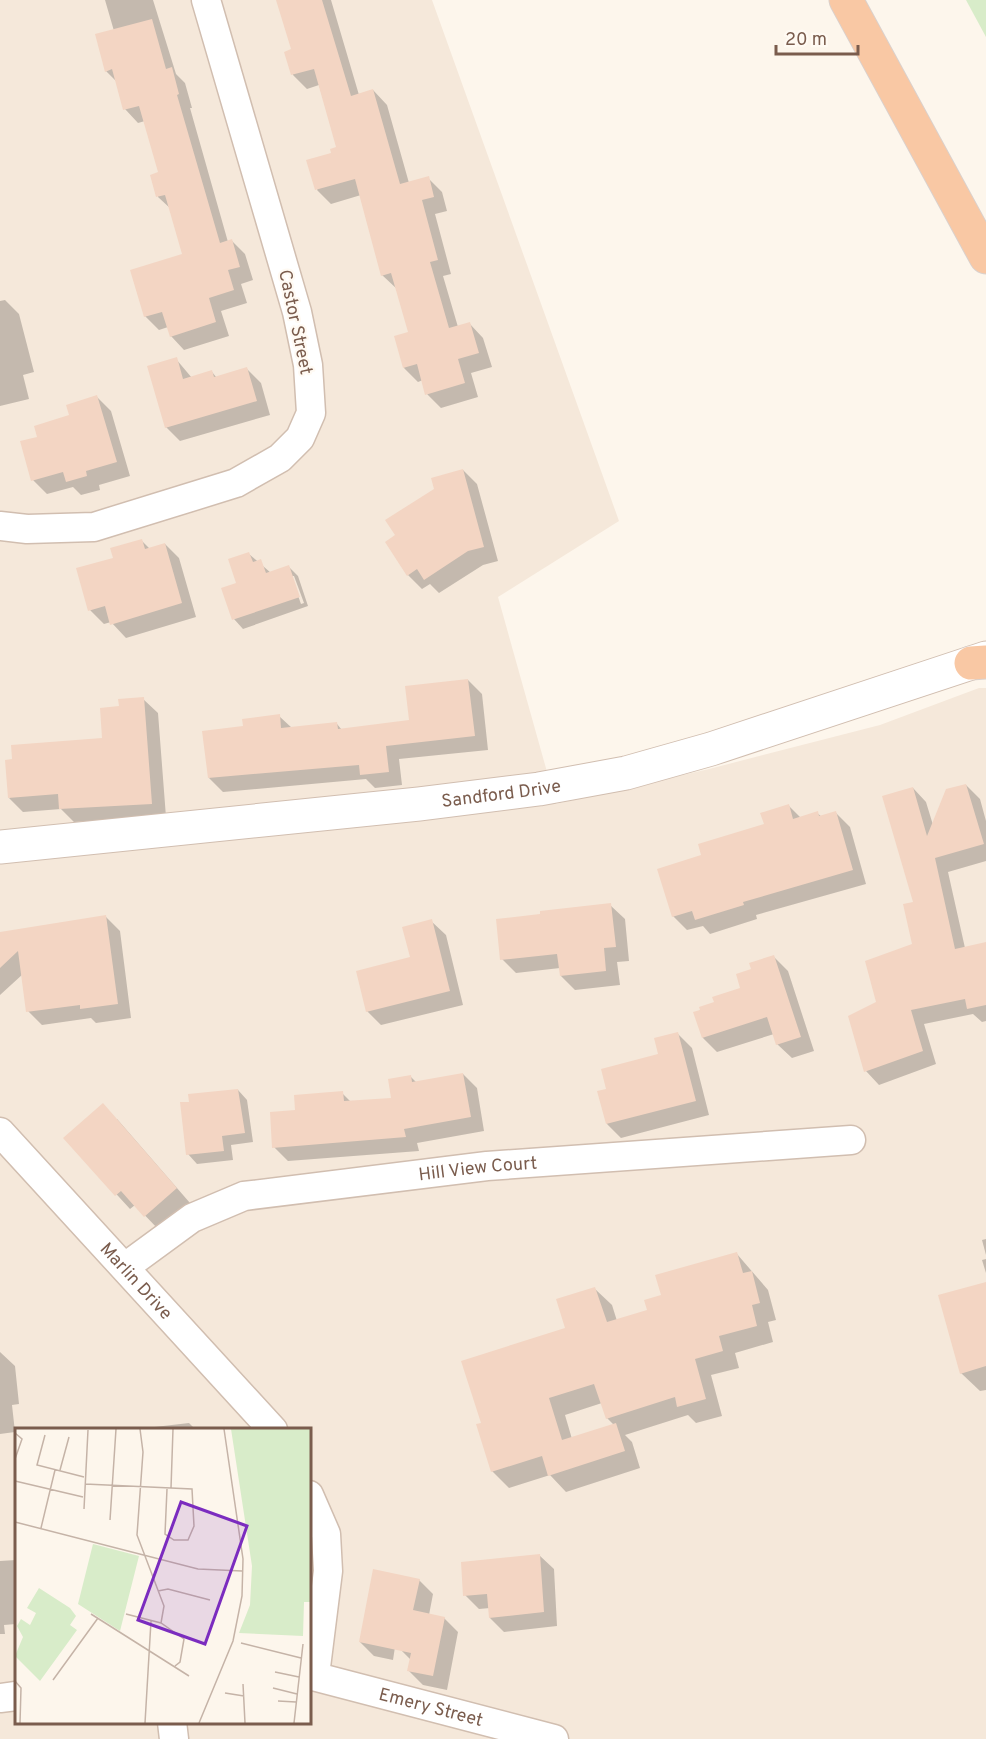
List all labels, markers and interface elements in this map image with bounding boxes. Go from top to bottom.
scale bar [776,18,858,56]
text: 20 m [785,29,827,52]
street label: Castor Street [272,268,317,377]
street label: Sandford Drive [440,775,563,814]
street label: Hill View Court [417,1152,538,1187]
street label: Marlin Drive [94,1238,177,1325]
inset map [15,1428,310,1724]
street label: Emery Street [376,1684,485,1733]

